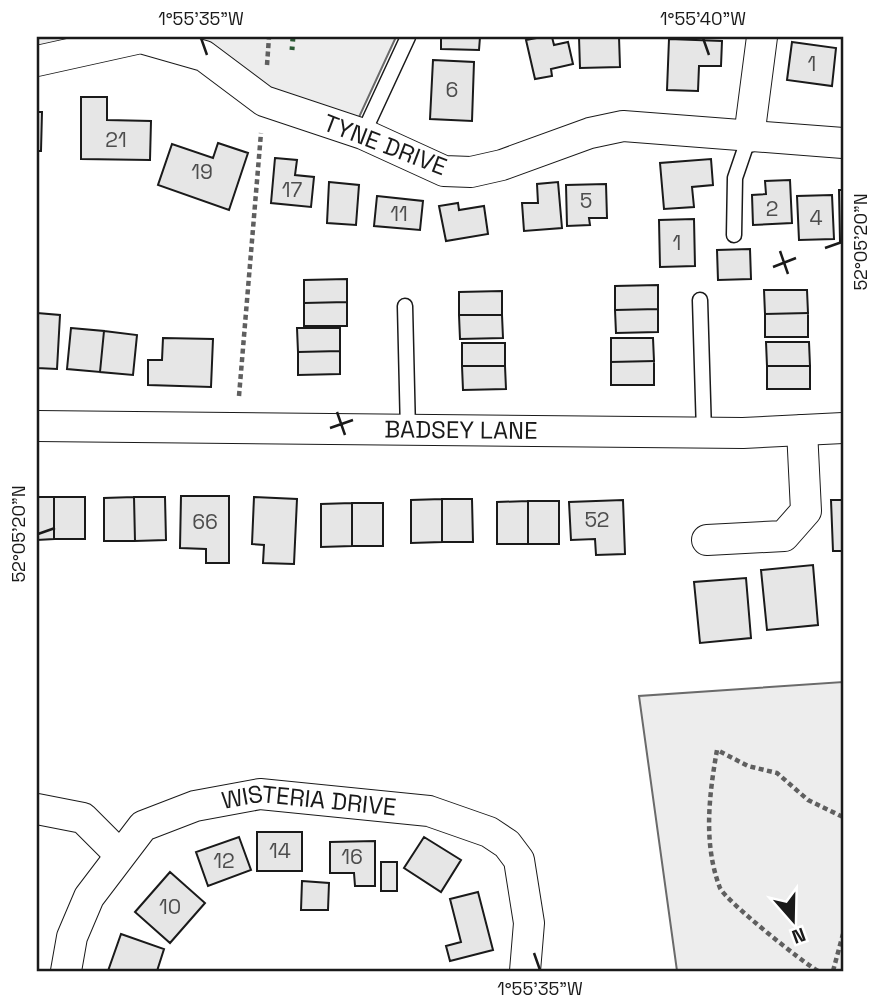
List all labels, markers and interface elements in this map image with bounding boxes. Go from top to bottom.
text: 1°55'35"W [158,7,244,30]
text: 1°55'40"W [660,7,746,30]
house number: 1 [808,50,816,77]
house number: 6 [446,76,458,103]
street label: TYNE DRIVE [319,107,451,182]
house number: 21 [105,126,127,153]
house number: 19 [191,158,213,185]
house number: 17 [282,176,302,203]
house number: 5 [580,187,592,214]
text: 52°05'20"N [849,193,872,291]
house number: 2 [766,195,778,222]
house number: 11 [390,200,408,227]
house number: 4 [809,204,823,231]
house number: 1 [673,229,681,256]
street label: BADSEY LANE [384,413,538,446]
text: 52°05'20"N [7,485,30,583]
house number: 52 [584,506,610,533]
house number: 66 [192,508,218,535]
street label: WISTERIA DRIVE [219,778,398,823]
house number: 14 [269,837,291,864]
house number: 16 [341,843,363,870]
house number: 12 [213,847,235,874]
north arrow [758,886,828,956]
house number: 10 [159,893,181,920]
text: N [788,922,809,949]
text: 1°55'35"W [497,977,583,1000]

